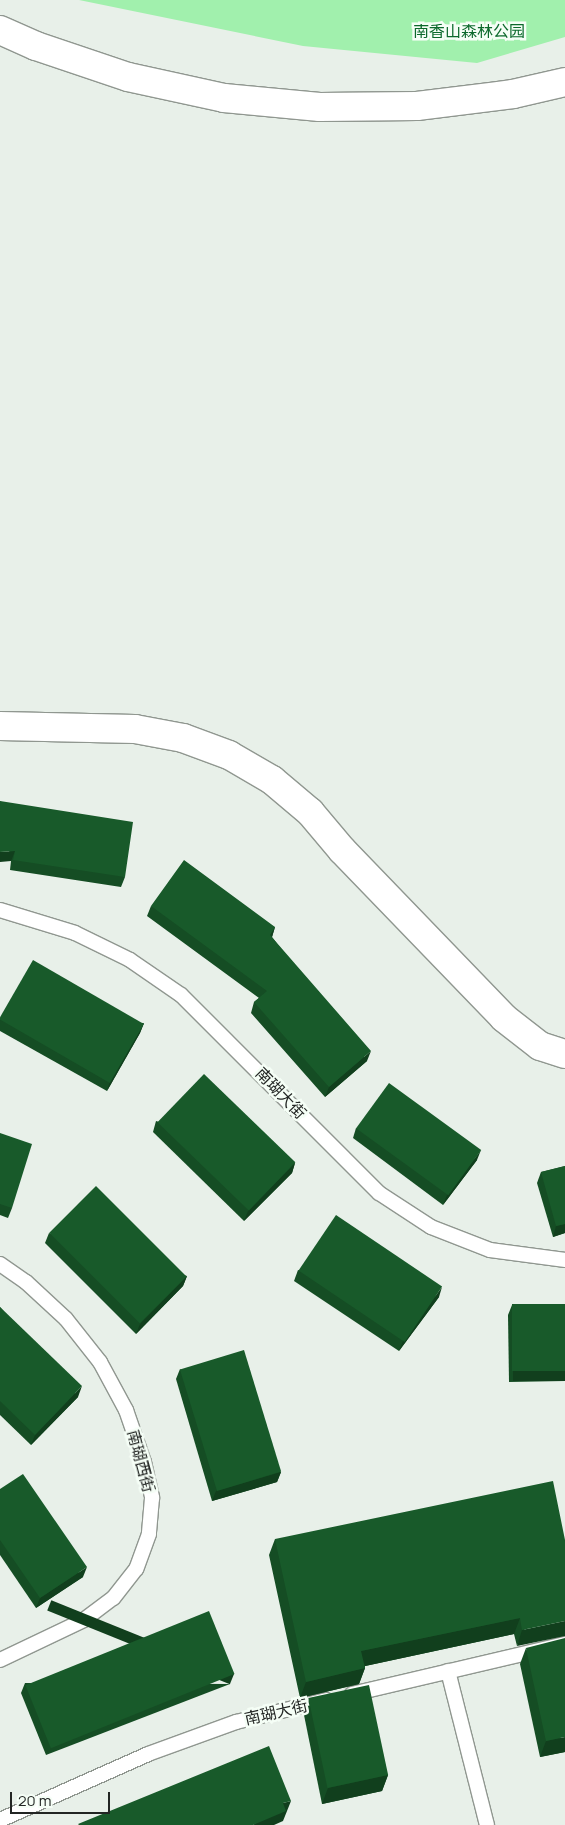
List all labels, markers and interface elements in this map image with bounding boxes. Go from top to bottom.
park label: 南香山森林公园 [413,21,525,41]
street label: 南瑚大街 [252,1063,310,1123]
street label: 南瑚西街 [123,1428,159,1494]
street label: 南瑚大街 [243,1695,309,1729]
scale bar [12,1782,112,1814]
text: 20 m [18,1790,51,1811]

